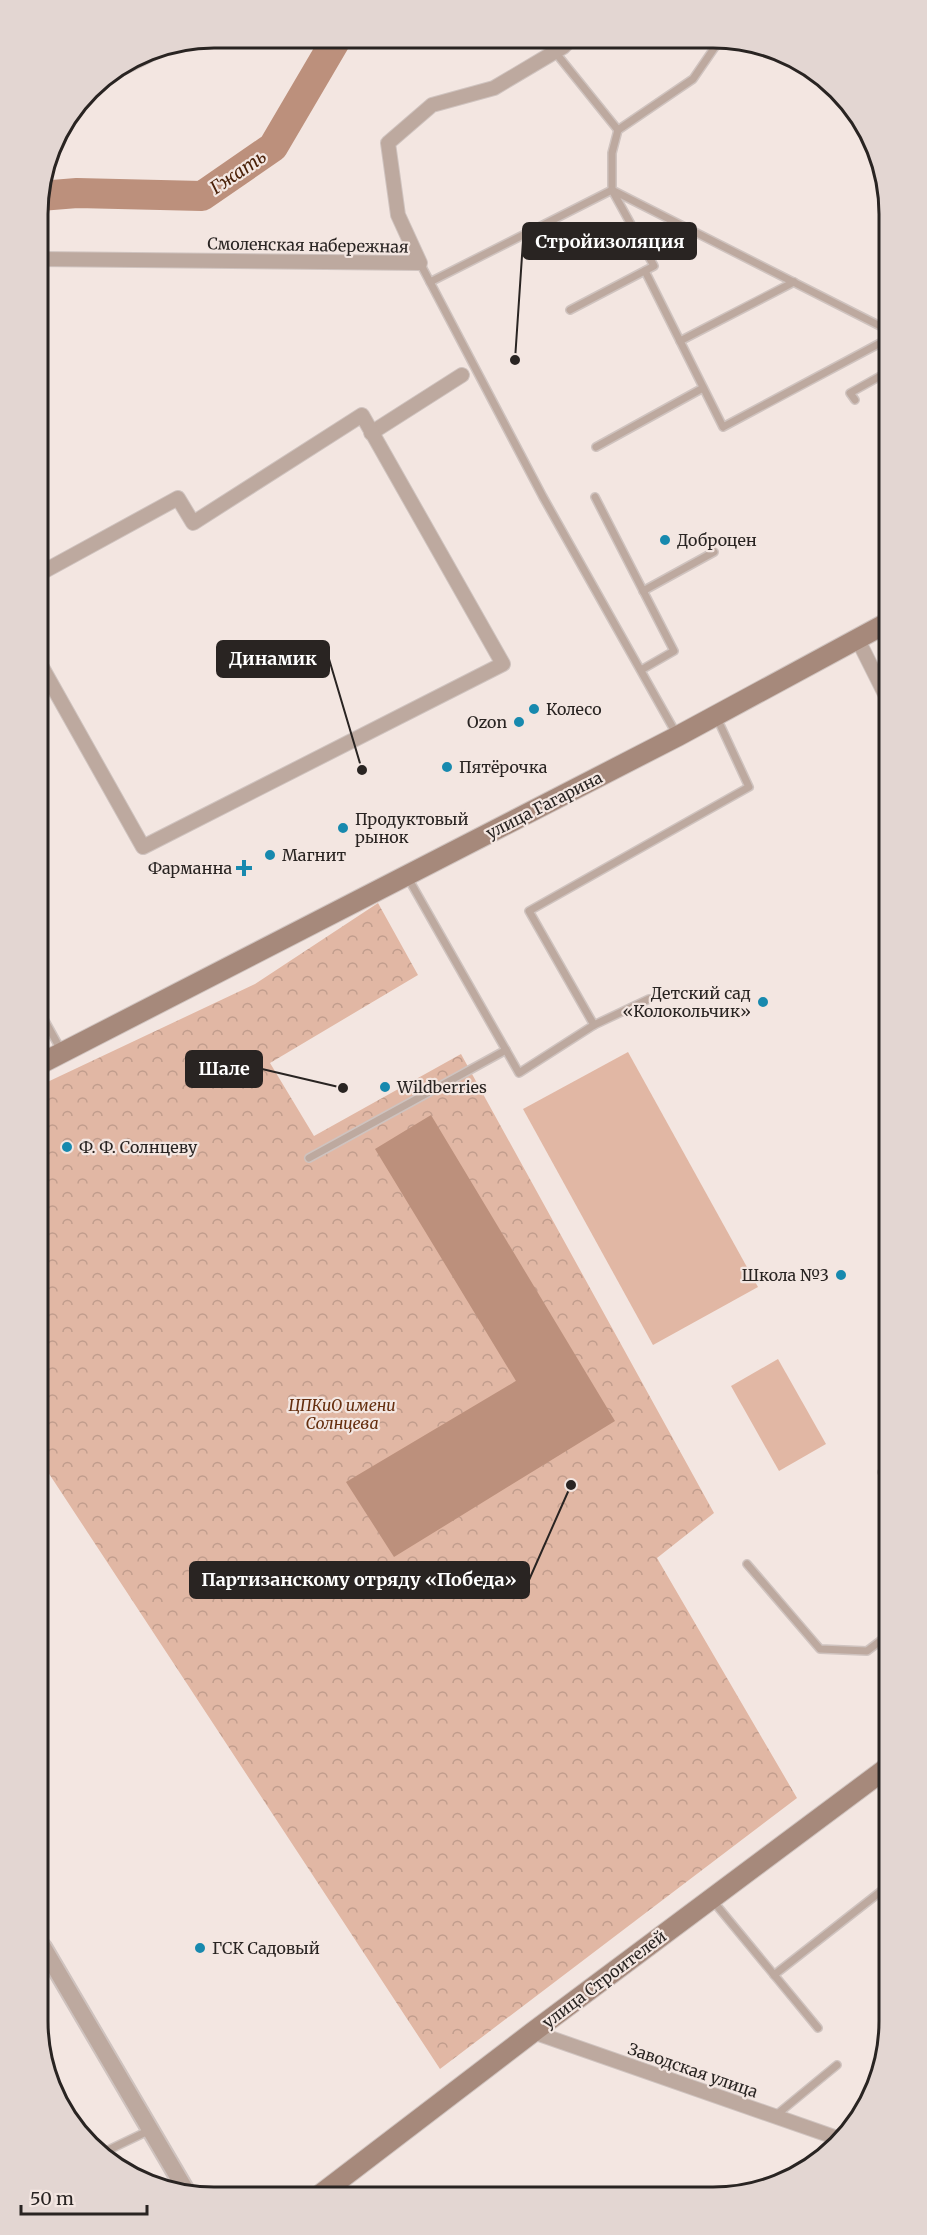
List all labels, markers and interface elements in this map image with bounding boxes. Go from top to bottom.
water label: Гжать [205,145,271,199]
callout: Стройизоляция [523,223,696,259]
text: Стройизоляция [536,230,684,253]
street label: Смоленская набережная [207,233,409,257]
place label: Доброцен [677,530,757,550]
marker: Доброцен [658,533,672,547]
callout: Динамик [217,641,329,677]
text: Динамик [229,647,317,670]
place label: Колесо [546,699,601,719]
marker: Колесо [527,702,541,716]
place label: Ozon [467,712,507,732]
marker: Ozon [512,715,526,729]
place label: Пятёрочка [459,757,548,777]
marker: Пятёрочка [440,760,454,774]
street label: улица Гагарина [483,767,606,843]
place label: Продуктовый рынок [355,809,469,847]
marker: Продуктовый рынок [336,821,350,835]
place label: Магнит [282,845,347,865]
marker: Магнит [263,848,277,862]
place label: Фарманна [148,858,232,878]
marker: Фарманна [237,861,251,875]
place label: Детский сад «Колокольчик» [623,983,751,1021]
marker: Детский сад «Колокольчик» [756,995,770,1009]
callout: Шале [186,1051,262,1087]
text: Шале [198,1057,250,1080]
place label: Wildberries [396,1077,487,1097]
marker: Wildberries [378,1080,392,1094]
place label: Ф. Ф. Солнцеву [79,1137,198,1157]
marker: Ф. Ф. Солнцеву [60,1140,74,1154]
place label: Школа №3 [742,1265,829,1285]
marker: Школа №3 [834,1268,848,1282]
park label: ЦПКиО имени Солнцева [288,1395,396,1433]
callout: Партизанскому отряду «Победа» [190,1562,529,1598]
text: Партизанскому отряду «Победа» [201,1568,517,1591]
street label: улица Строителей [538,1926,670,2032]
place label: ГСК Садовый [212,1938,320,1958]
marker: ГСК Садовый [193,1941,207,1955]
street label: Заводская улица [625,2038,761,2102]
scale bar [21,2178,147,2216]
text: 50 m [30,2187,74,2210]

